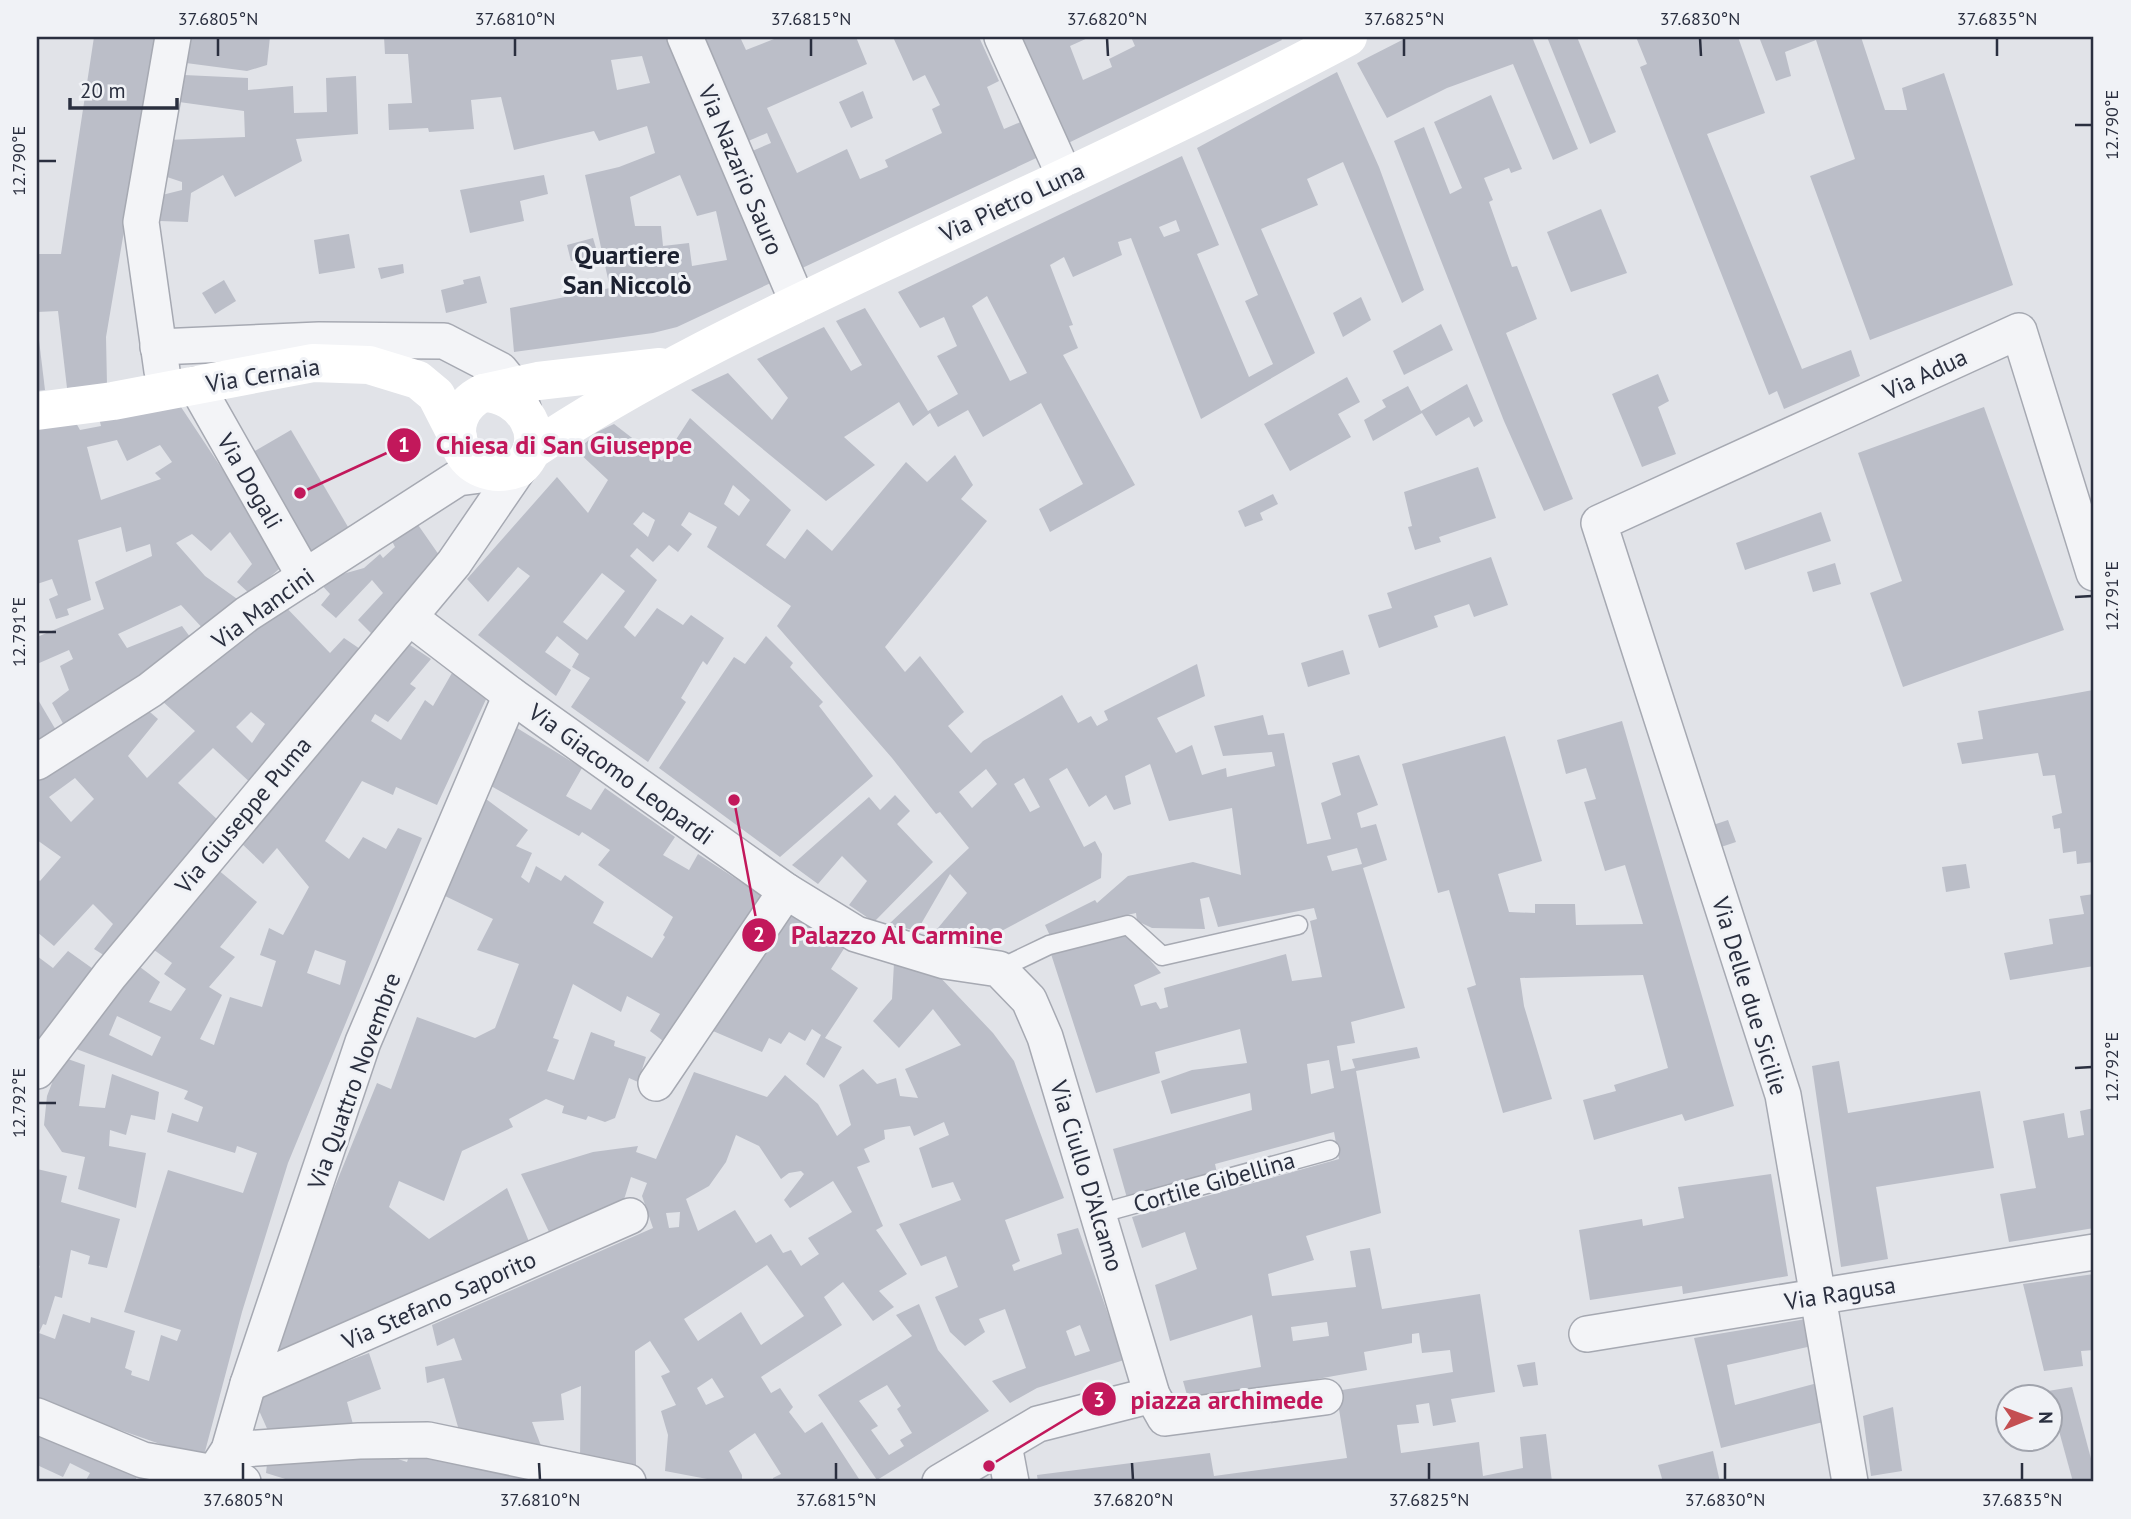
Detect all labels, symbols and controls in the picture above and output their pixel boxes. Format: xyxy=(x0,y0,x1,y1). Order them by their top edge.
text: 37.6805°N xyxy=(178,7,258,30)
text: 37.6810°N xyxy=(475,7,555,30)
text: 37.6815°N xyxy=(771,7,851,30)
text: 37.6820°N xyxy=(1067,7,1147,30)
text: 37.6825°N xyxy=(1364,7,1444,30)
text: 37.6830°N xyxy=(1660,7,1740,30)
text: 37.6835°N xyxy=(1957,7,2037,30)
scale bar xyxy=(70,66,177,110)
text: 20 m xyxy=(80,77,126,104)
street label: Via Nazario Sauro xyxy=(691,79,791,260)
text: 12.790°E xyxy=(2100,90,2123,160)
text: 12.790°E xyxy=(7,126,30,196)
street label: Via Pietro Luna xyxy=(934,155,1089,249)
district label: Quartiere San Niccolò xyxy=(563,238,691,301)
street label: Via Adua xyxy=(1877,341,1972,407)
street label: Via Cernaia xyxy=(203,351,322,399)
callout: Chiesa di San Giuseppe xyxy=(387,421,707,468)
street label: Via Dogali xyxy=(210,427,290,534)
text: Chiesa di San Giuseppe xyxy=(436,428,692,461)
text: 1 xyxy=(398,431,410,458)
street label: Via Mancini xyxy=(205,560,320,656)
text: 12.791°E xyxy=(2100,561,2123,631)
text: 12.791°E xyxy=(7,597,30,667)
street label: Via Giacomo Leopardi xyxy=(521,696,720,852)
street label: Via Giuseppe Puma xyxy=(167,730,318,901)
street label: Via Delle due Sicilie xyxy=(1705,892,1795,1099)
callout: Palazzo Al Carmine xyxy=(741,911,1017,958)
text: Palazzo Al Carmine xyxy=(791,918,1003,951)
text: 2 xyxy=(753,921,765,948)
street label: Via Quattro Novembre xyxy=(300,968,408,1195)
text: 12.792°E xyxy=(2100,1032,2123,1102)
text: 12.792°E xyxy=(7,1068,30,1138)
street label: Via Ciullo D'Alcamo xyxy=(1043,1076,1131,1275)
street label: Cortile Gibellina xyxy=(1130,1144,1298,1220)
street label: Via Stefano Saporito xyxy=(336,1243,541,1357)
street label: Via Ragusa xyxy=(1781,1269,1898,1317)
callout: piazza archimede xyxy=(1082,1376,1338,1423)
north arrow xyxy=(1994,1382,2064,1452)
text: piazza archimede xyxy=(1130,1383,1324,1416)
text: 3 xyxy=(1093,1386,1105,1413)
text: N xyxy=(2034,1411,2058,1424)
text: 37.6805°N xyxy=(203,1488,283,1511)
text: 37.6810°N xyxy=(500,1488,580,1511)
text: 37.6815°N xyxy=(796,1488,876,1511)
text: 37.6820°N xyxy=(1093,1488,1173,1511)
text: 37.6825°N xyxy=(1389,1488,1469,1511)
text: 37.6830°N xyxy=(1685,1488,1765,1511)
text: 37.6835°N xyxy=(1982,1488,2062,1511)

